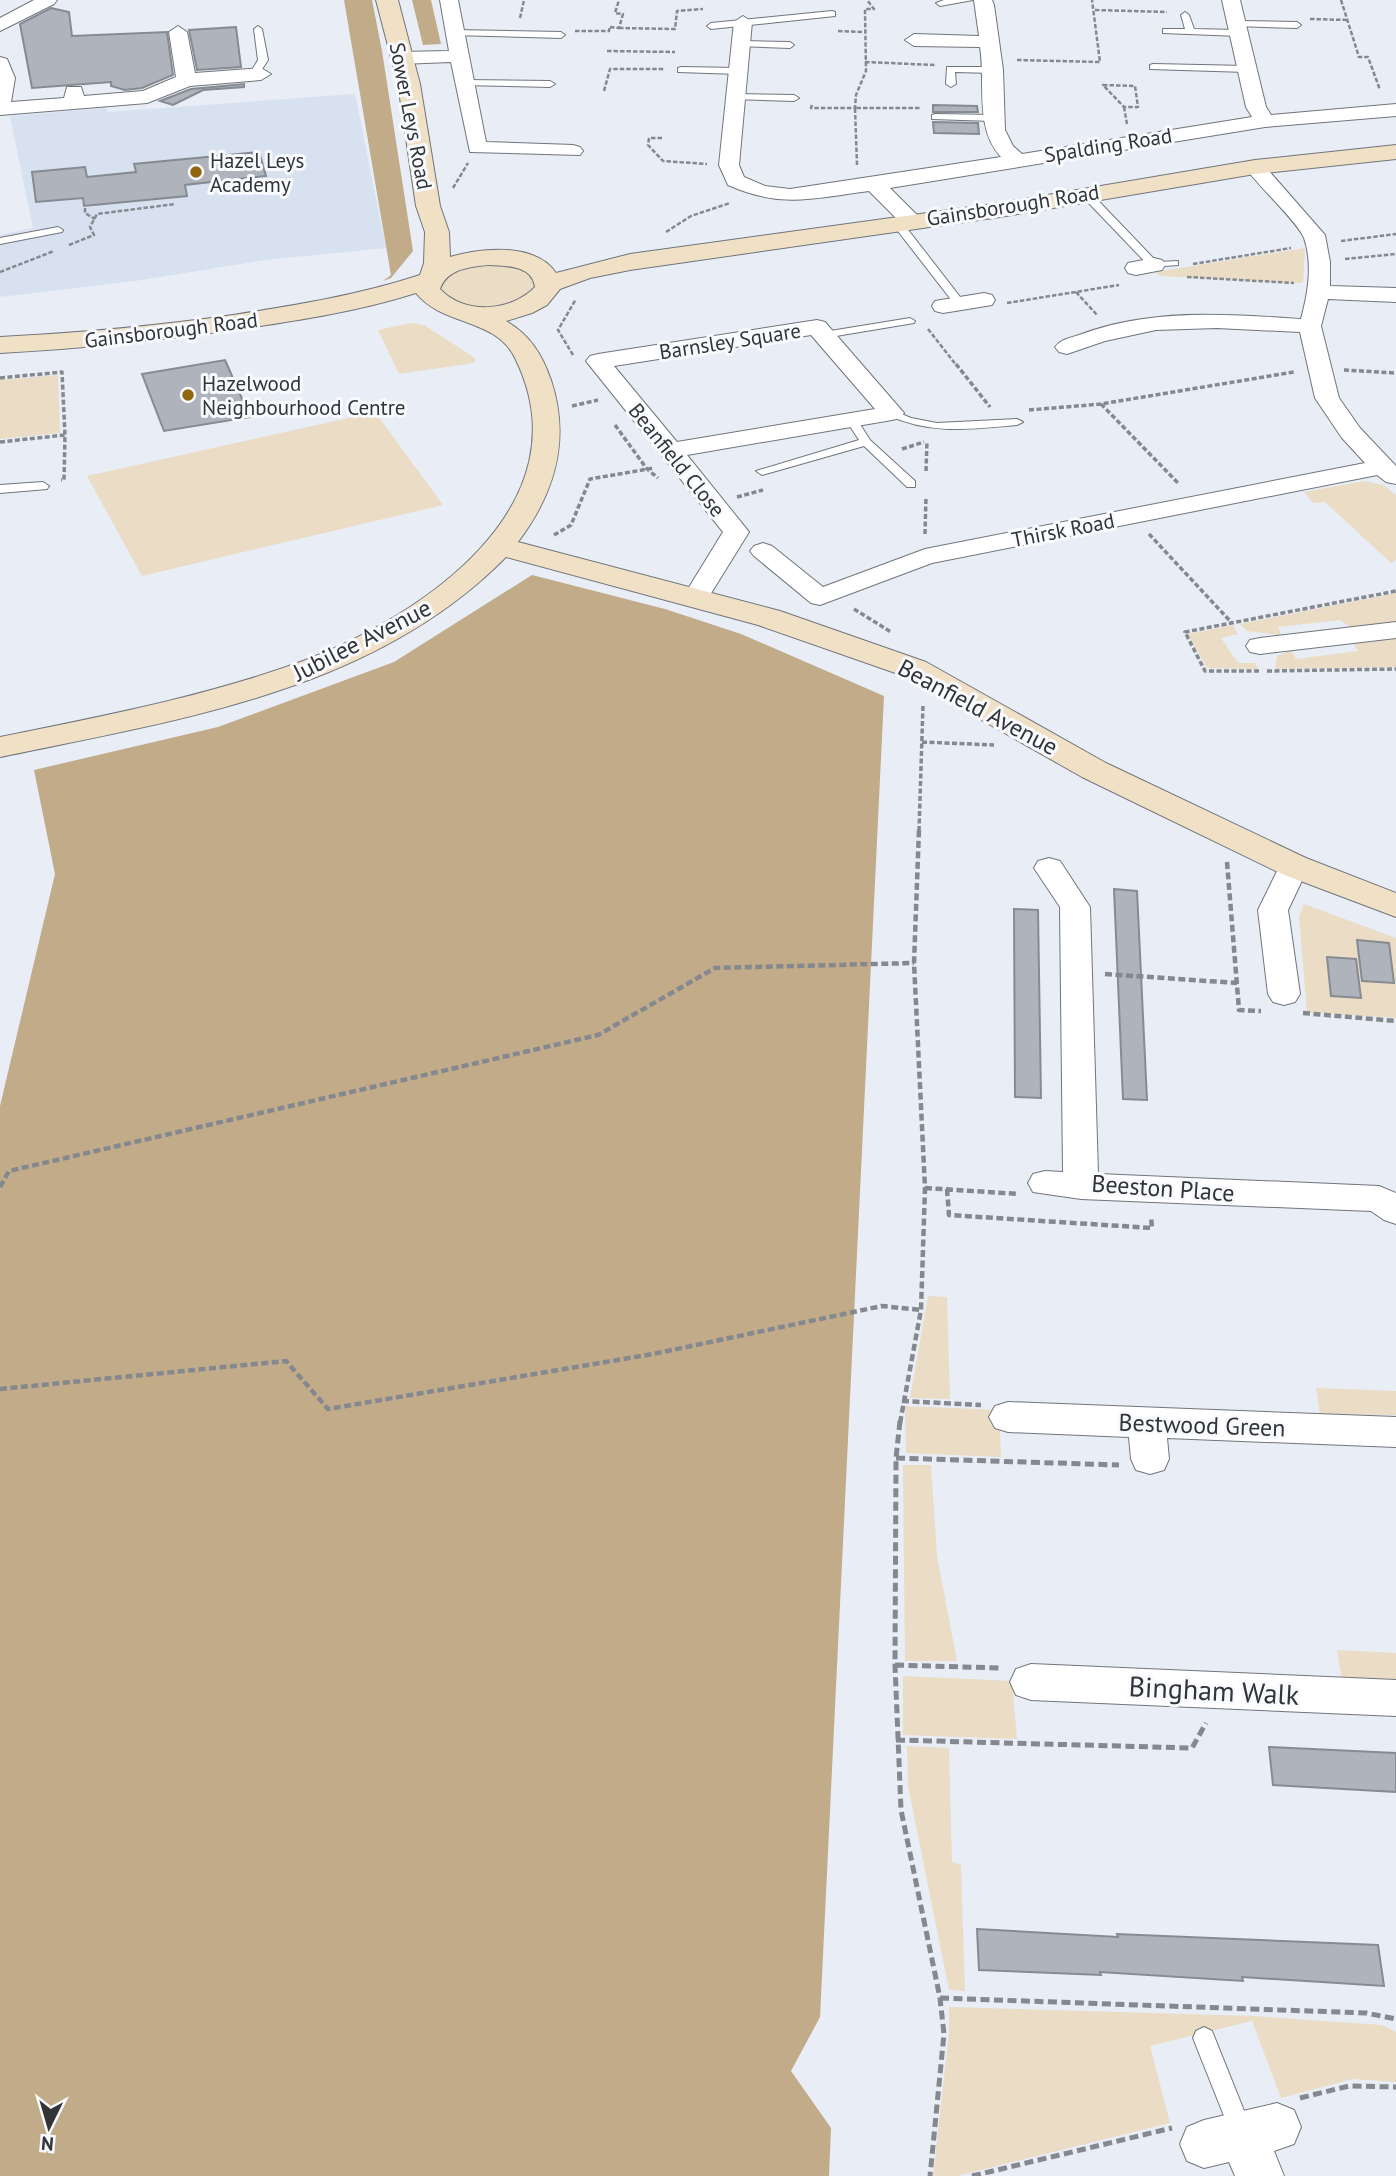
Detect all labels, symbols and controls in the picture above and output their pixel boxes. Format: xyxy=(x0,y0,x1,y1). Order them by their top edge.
street label: Sower Leys Road xyxy=(384,40,438,192)
street label: Spalding Road xyxy=(1042,122,1174,168)
place label: Hazel Leys Academy xyxy=(210,147,304,198)
marker: Hazel Leys Academy xyxy=(188,164,204,180)
street label: Gainsborough Road xyxy=(925,178,1101,232)
street label: Gainsborough Road xyxy=(83,306,259,354)
street label: Barnsley Square xyxy=(657,316,803,366)
place label: Hazelwood Neighbourhood Centre xyxy=(202,370,406,421)
marker: Hazelwood Neighbourhood Centre xyxy=(180,387,196,403)
street label: Beanfield Close xyxy=(623,398,731,522)
street label: Thirsk Road xyxy=(1009,507,1117,553)
street label: Jubilee Avenue xyxy=(287,592,436,689)
street label: Beanfield Avenue xyxy=(893,652,1063,762)
street label: Beeston Place xyxy=(1090,1168,1236,1208)
street label: Bestwood Green xyxy=(1118,1407,1286,1443)
street label: Bingham Walk xyxy=(1128,1667,1301,1713)
north arrow xyxy=(14,2092,84,2162)
text: N xyxy=(40,2131,55,2156)

